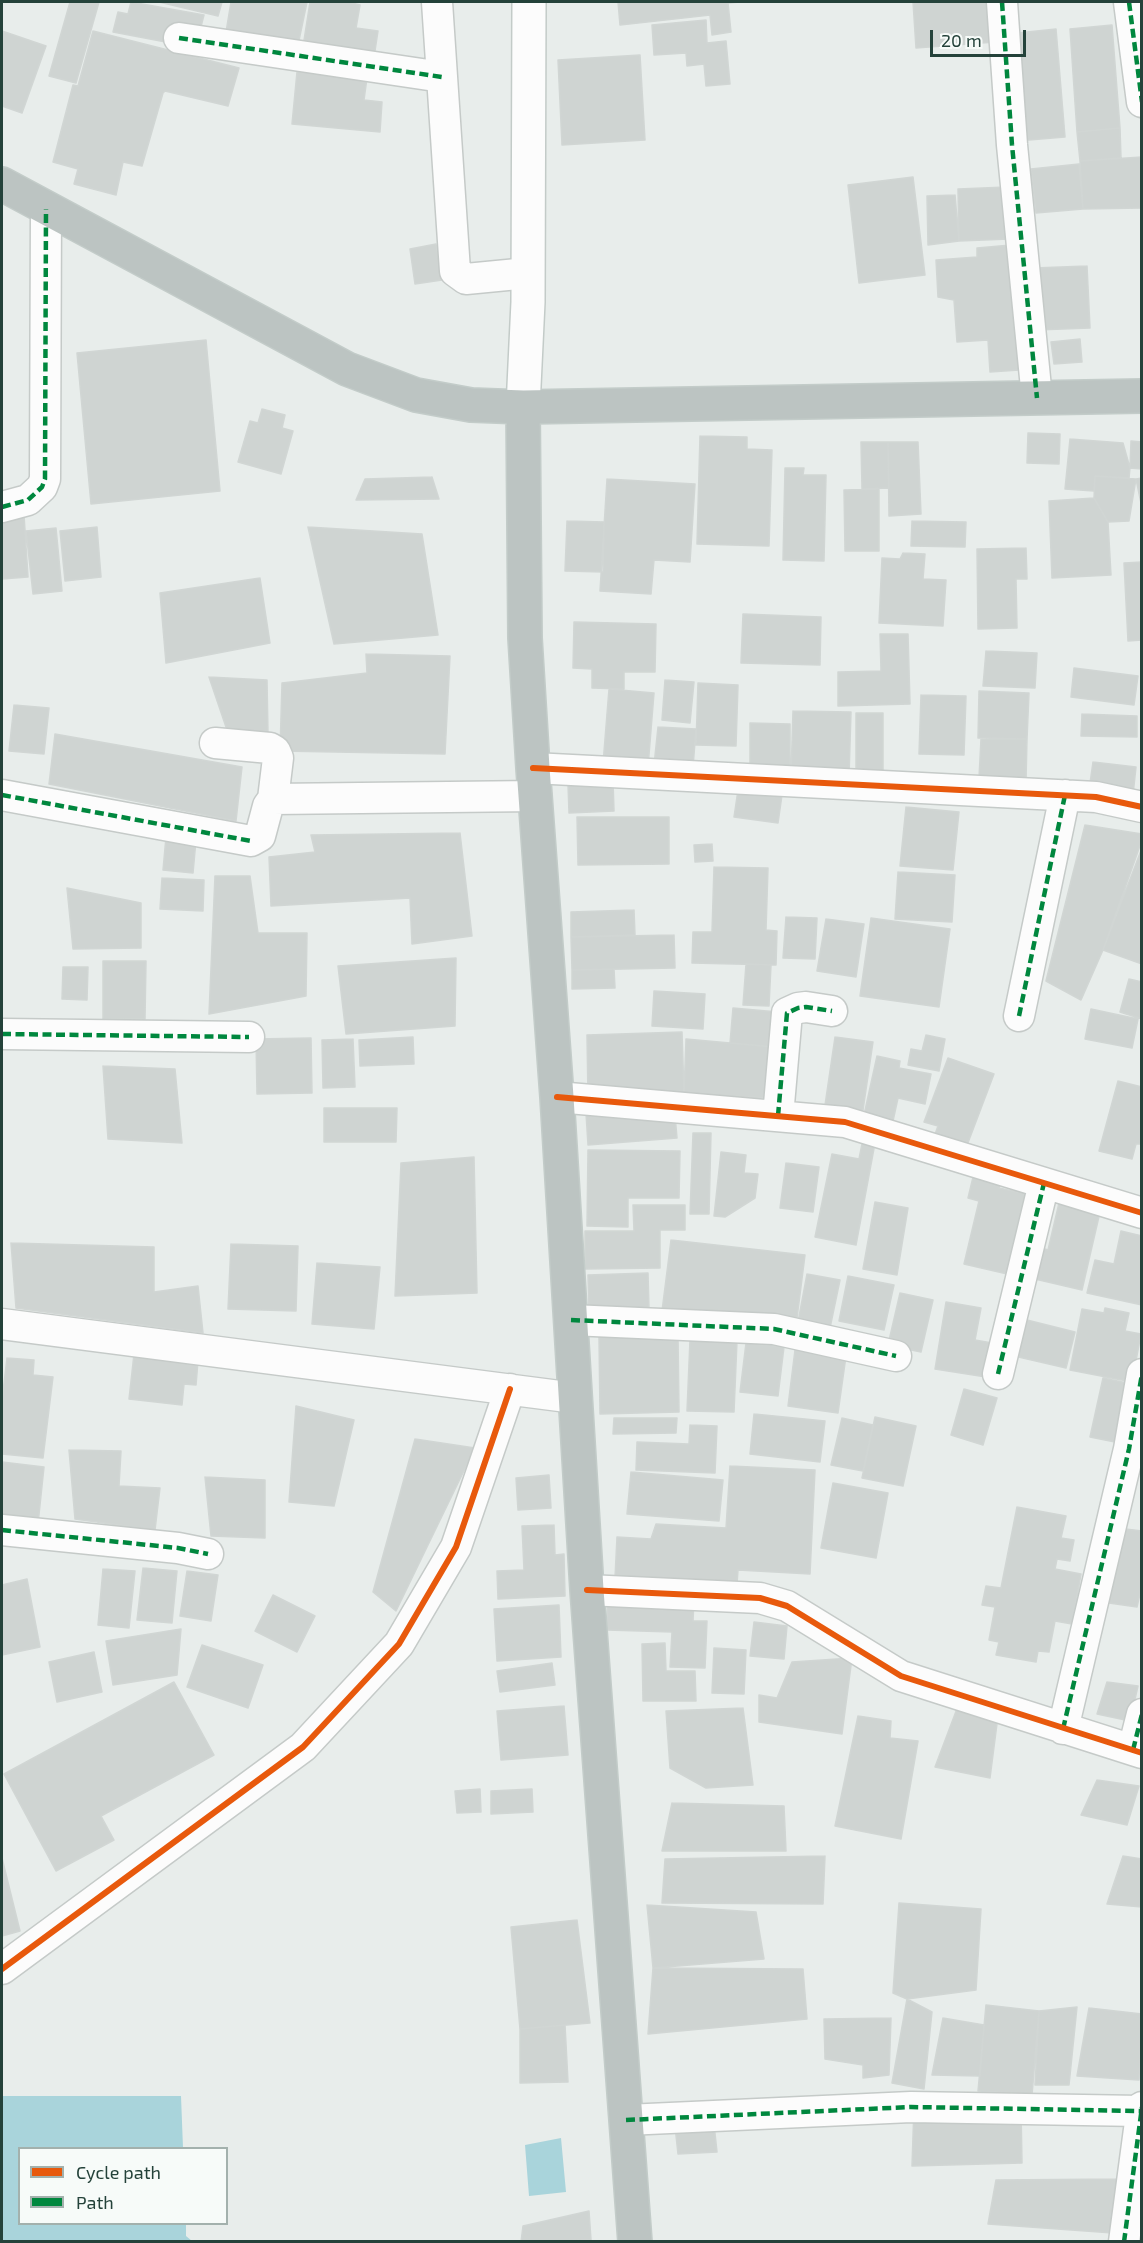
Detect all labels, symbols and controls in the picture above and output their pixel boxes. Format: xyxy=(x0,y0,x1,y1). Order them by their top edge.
scale bar xyxy=(933,18,1029,56)
text: 20 m xyxy=(941,29,982,51)
legend xyxy=(18,2147,228,2225)
text: Cycle path xyxy=(76,2161,161,2183)
text: Path xyxy=(76,2191,114,2213)

